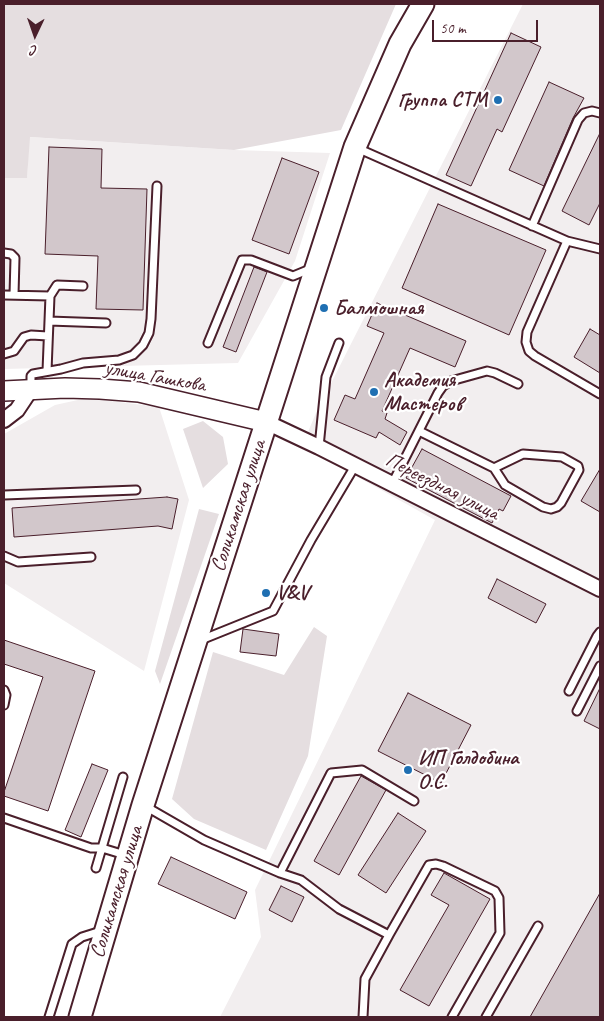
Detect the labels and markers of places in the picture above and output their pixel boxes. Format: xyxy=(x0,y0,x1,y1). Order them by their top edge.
place label: Группа СТМ xyxy=(398,87,488,113)
marker: Группа СТМ xyxy=(492,94,504,106)
place label: Балмошная xyxy=(334,295,423,321)
marker: Балмошная xyxy=(318,302,330,314)
place label: Академия Мастеров xyxy=(384,367,462,417)
marker: Академия Мастеров xyxy=(368,386,380,398)
place label: V&V xyxy=(276,580,308,606)
marker: V&V xyxy=(260,587,272,599)
place label: ИП Голдобина О.С. xyxy=(418,745,518,795)
marker: ИП Голдобина О.С. xyxy=(402,764,414,776)

